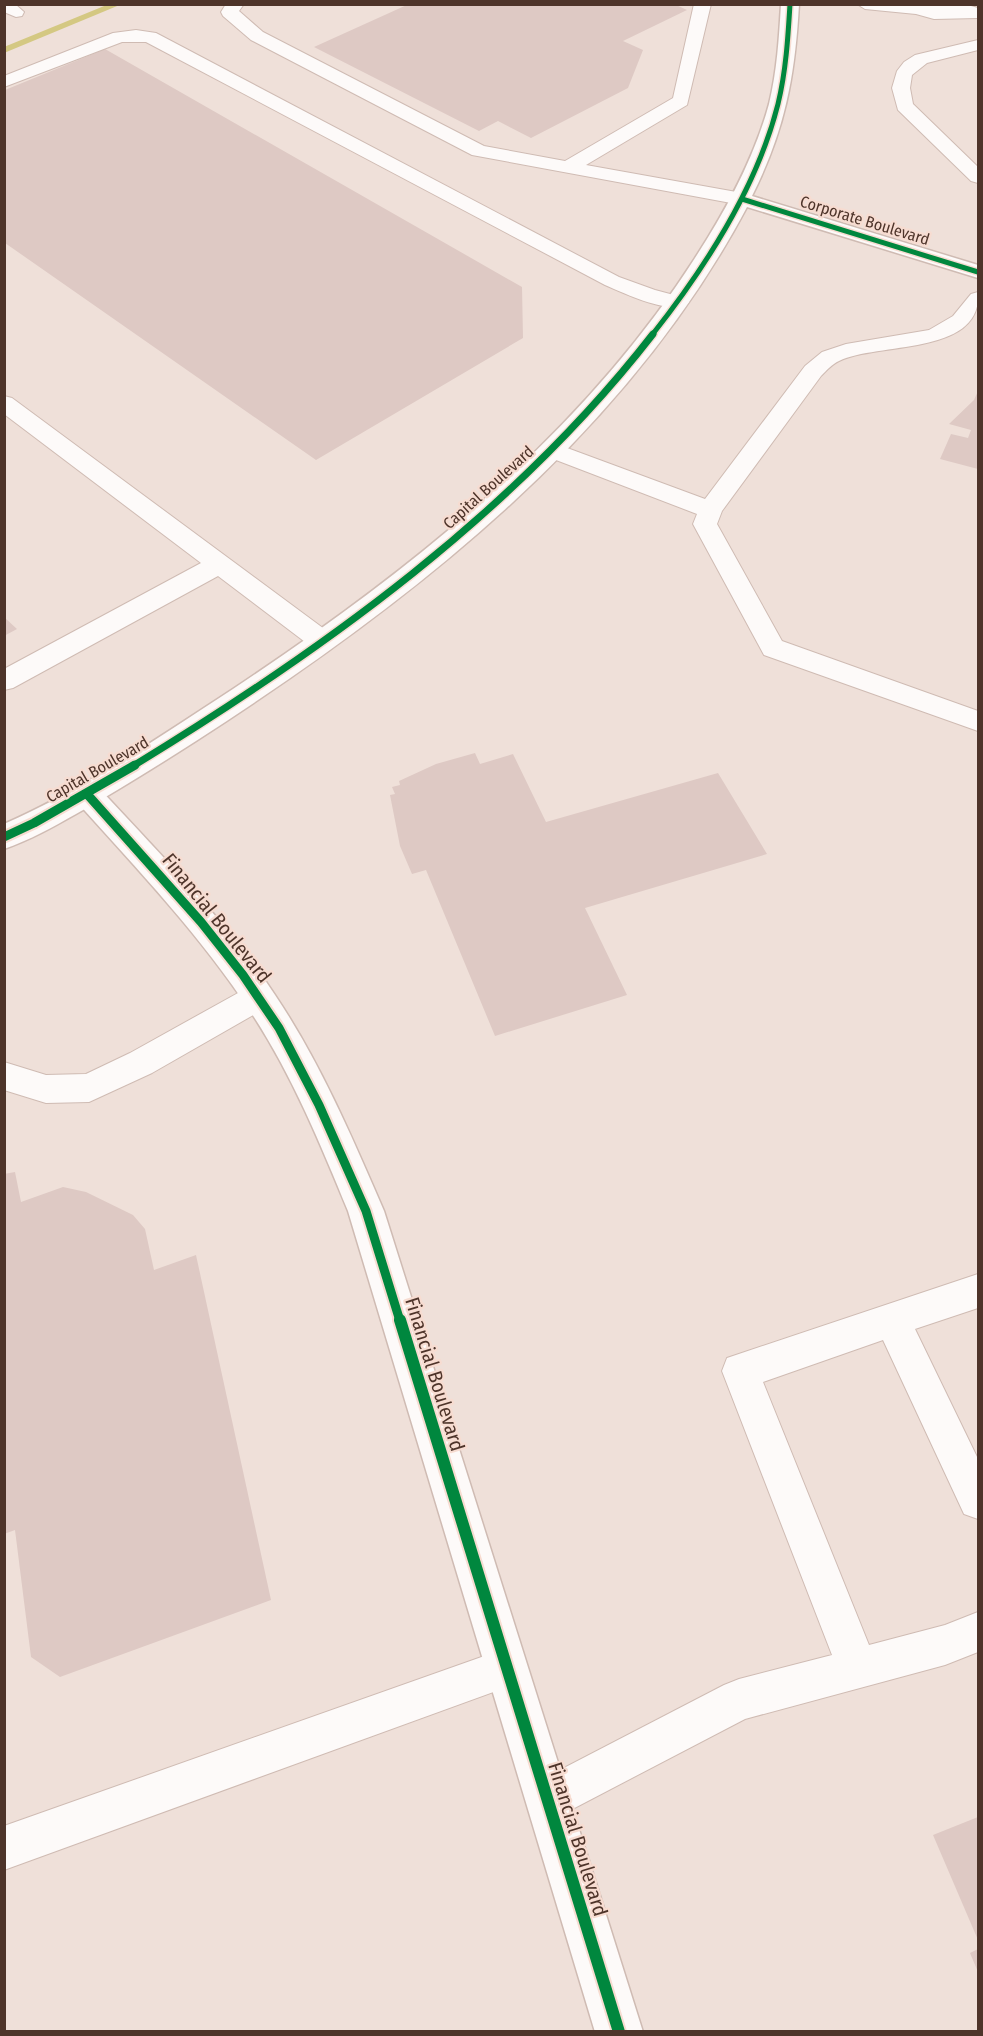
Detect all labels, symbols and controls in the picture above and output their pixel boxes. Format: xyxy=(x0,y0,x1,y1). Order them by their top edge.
street label: Corporate Boulevard xyxy=(798,192,932,249)
street label: Capital Boulevard xyxy=(439,442,537,533)
street label: Capital Boulevard xyxy=(43,732,152,806)
street label: Financial Boulevard xyxy=(157,848,277,988)
street label: Financial Boulevard xyxy=(400,1294,470,1454)
street label: Financial Boulevard xyxy=(543,1759,613,1919)

